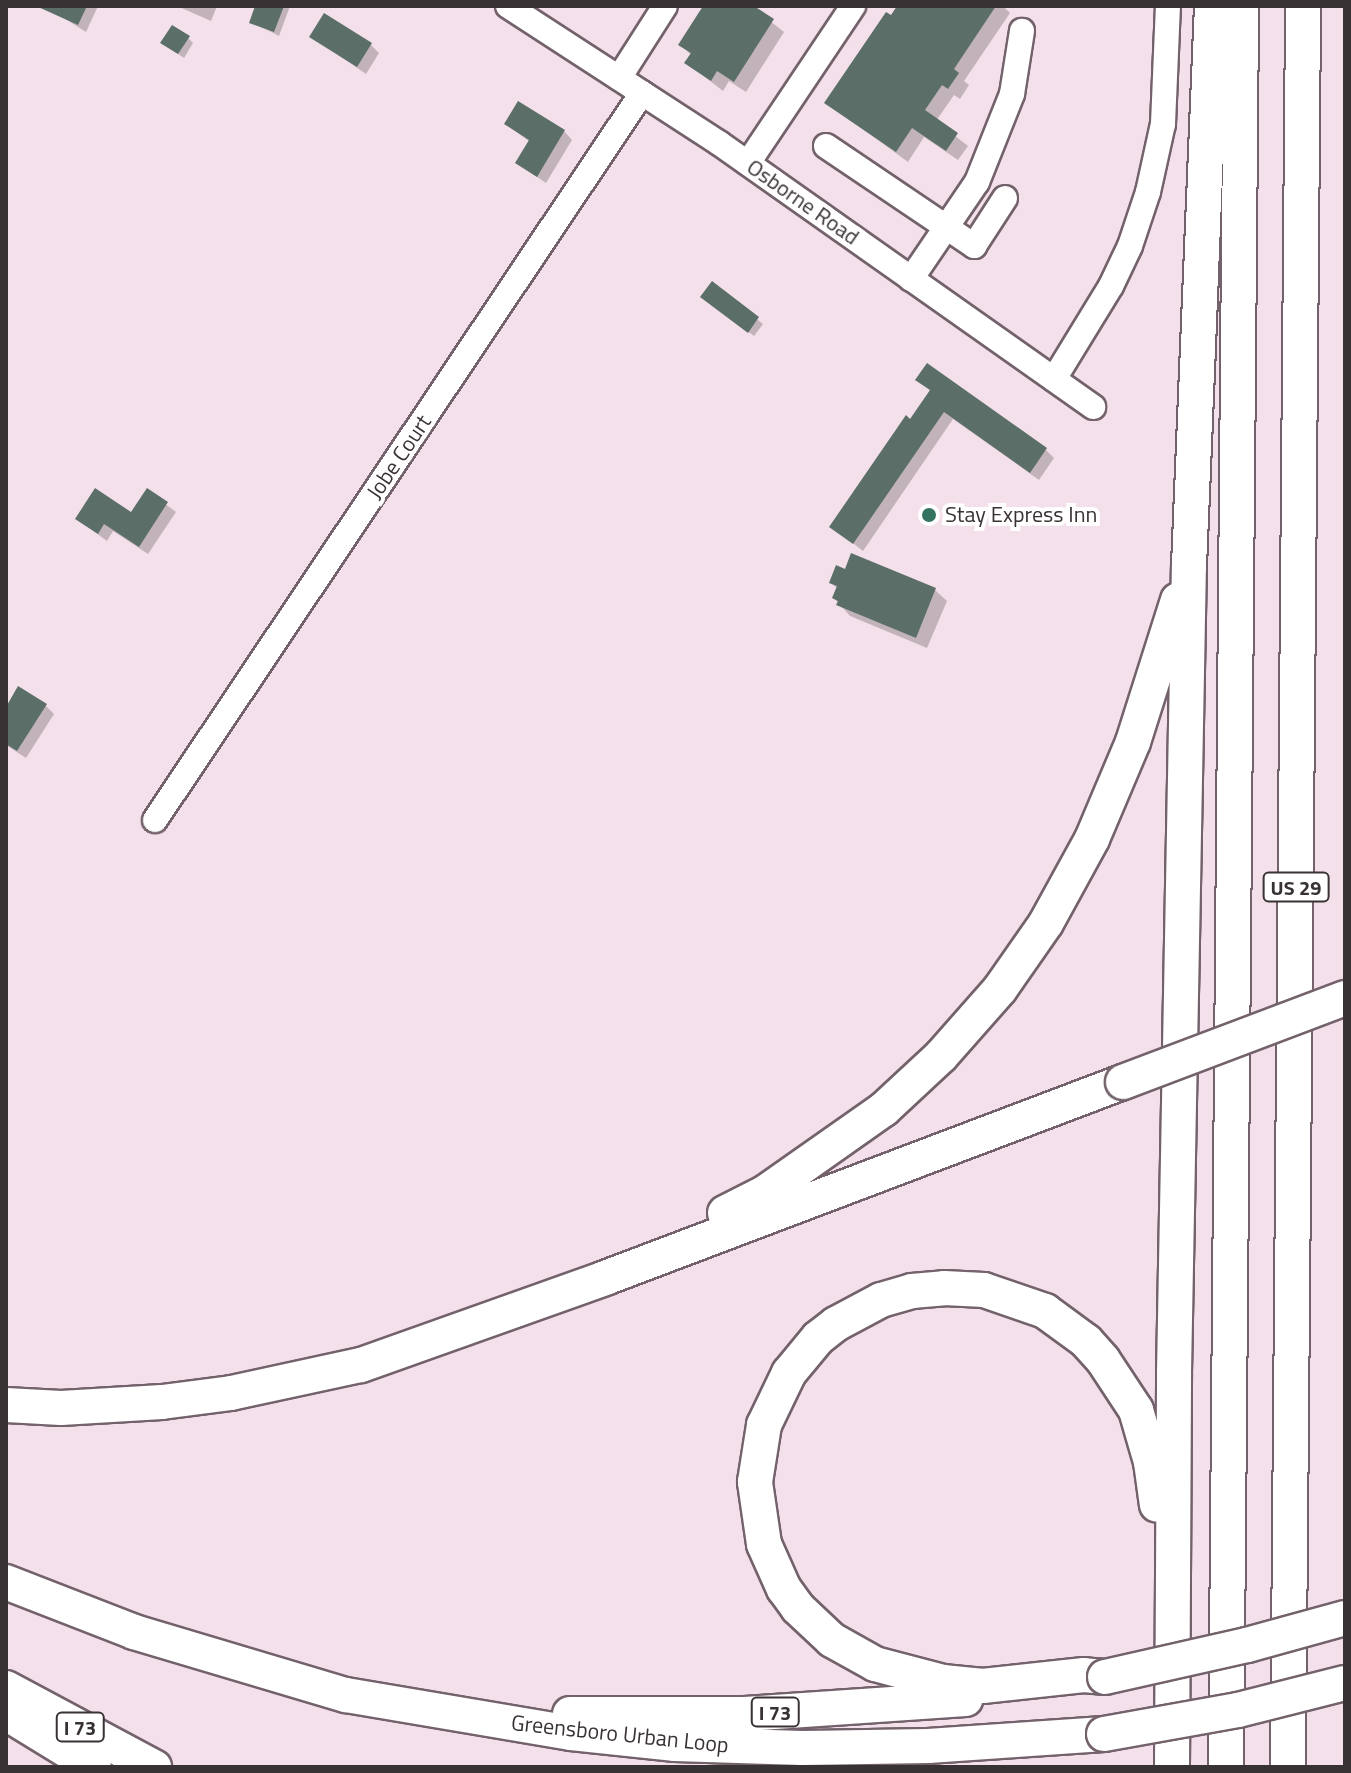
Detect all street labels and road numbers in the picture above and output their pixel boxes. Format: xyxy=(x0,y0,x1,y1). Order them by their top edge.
street label: Osborne Road xyxy=(742,154,864,250)
street label: Jobe Court xyxy=(361,410,437,504)
road number: US 29 xyxy=(1262,871,1330,903)
road number: I 73 xyxy=(749,1696,801,1728)
street label: Greensboro Urban Loop xyxy=(510,1709,730,1759)
road number: I 73 xyxy=(54,1711,106,1743)

